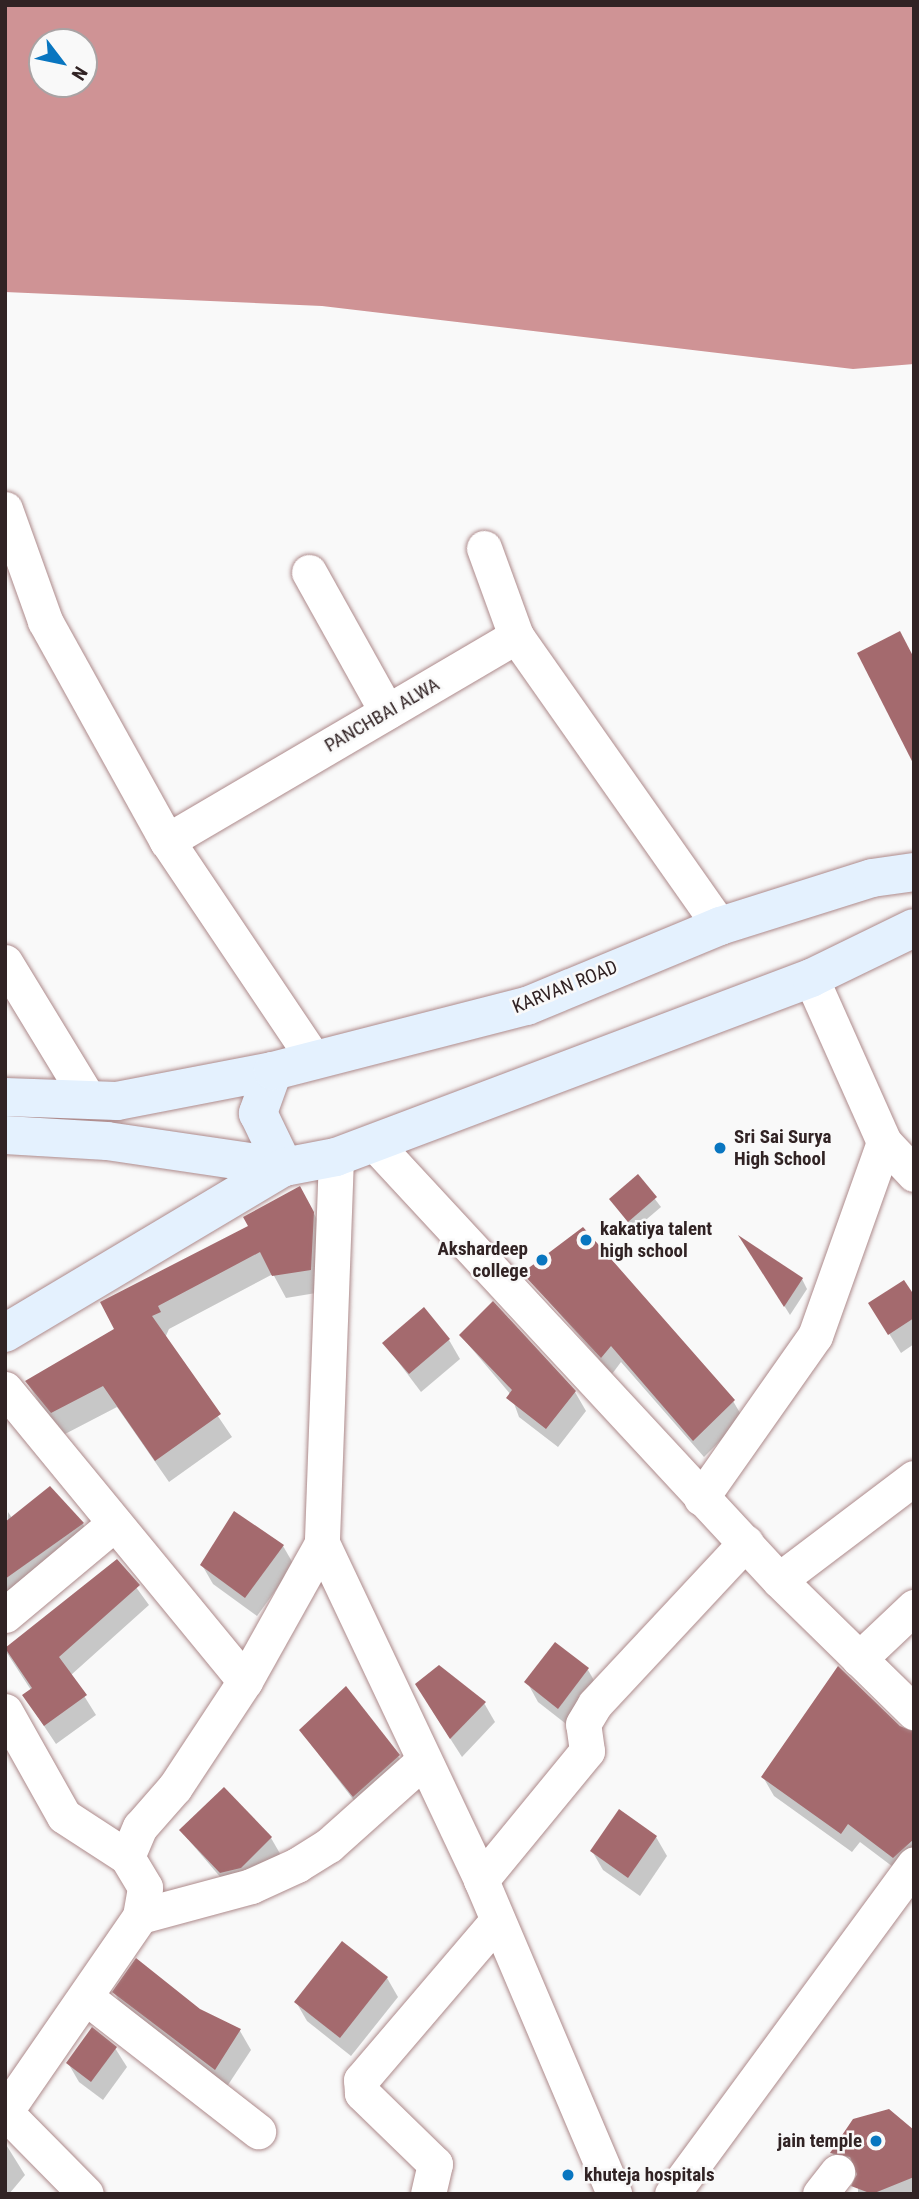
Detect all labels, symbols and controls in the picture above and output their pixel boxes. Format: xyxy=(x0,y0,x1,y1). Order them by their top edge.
north arrow xyxy=(28,28,98,98)
text: N xyxy=(67,62,92,84)
street label: PANCHBAI ALWA xyxy=(321,673,443,757)
street label: KARVAN ROAD xyxy=(509,956,621,1018)
place label: Sri Sai Surya High School xyxy=(734,1126,831,1170)
marker: Sri Sai Surya High School xyxy=(712,1140,728,1156)
place label: kakatiya talent high school xyxy=(600,1218,712,1262)
marker: kakatiya talent high school xyxy=(578,1232,594,1248)
place label: Akshardeep college xyxy=(438,1238,528,1282)
marker: Akshardeep college xyxy=(534,1252,550,1268)
place label: jain temple xyxy=(778,2130,862,2152)
marker: jain temple xyxy=(868,2133,884,2149)
place label: khuteja hospitals xyxy=(584,2164,715,2186)
marker: khuteja hospitals xyxy=(558,2165,578,2185)

